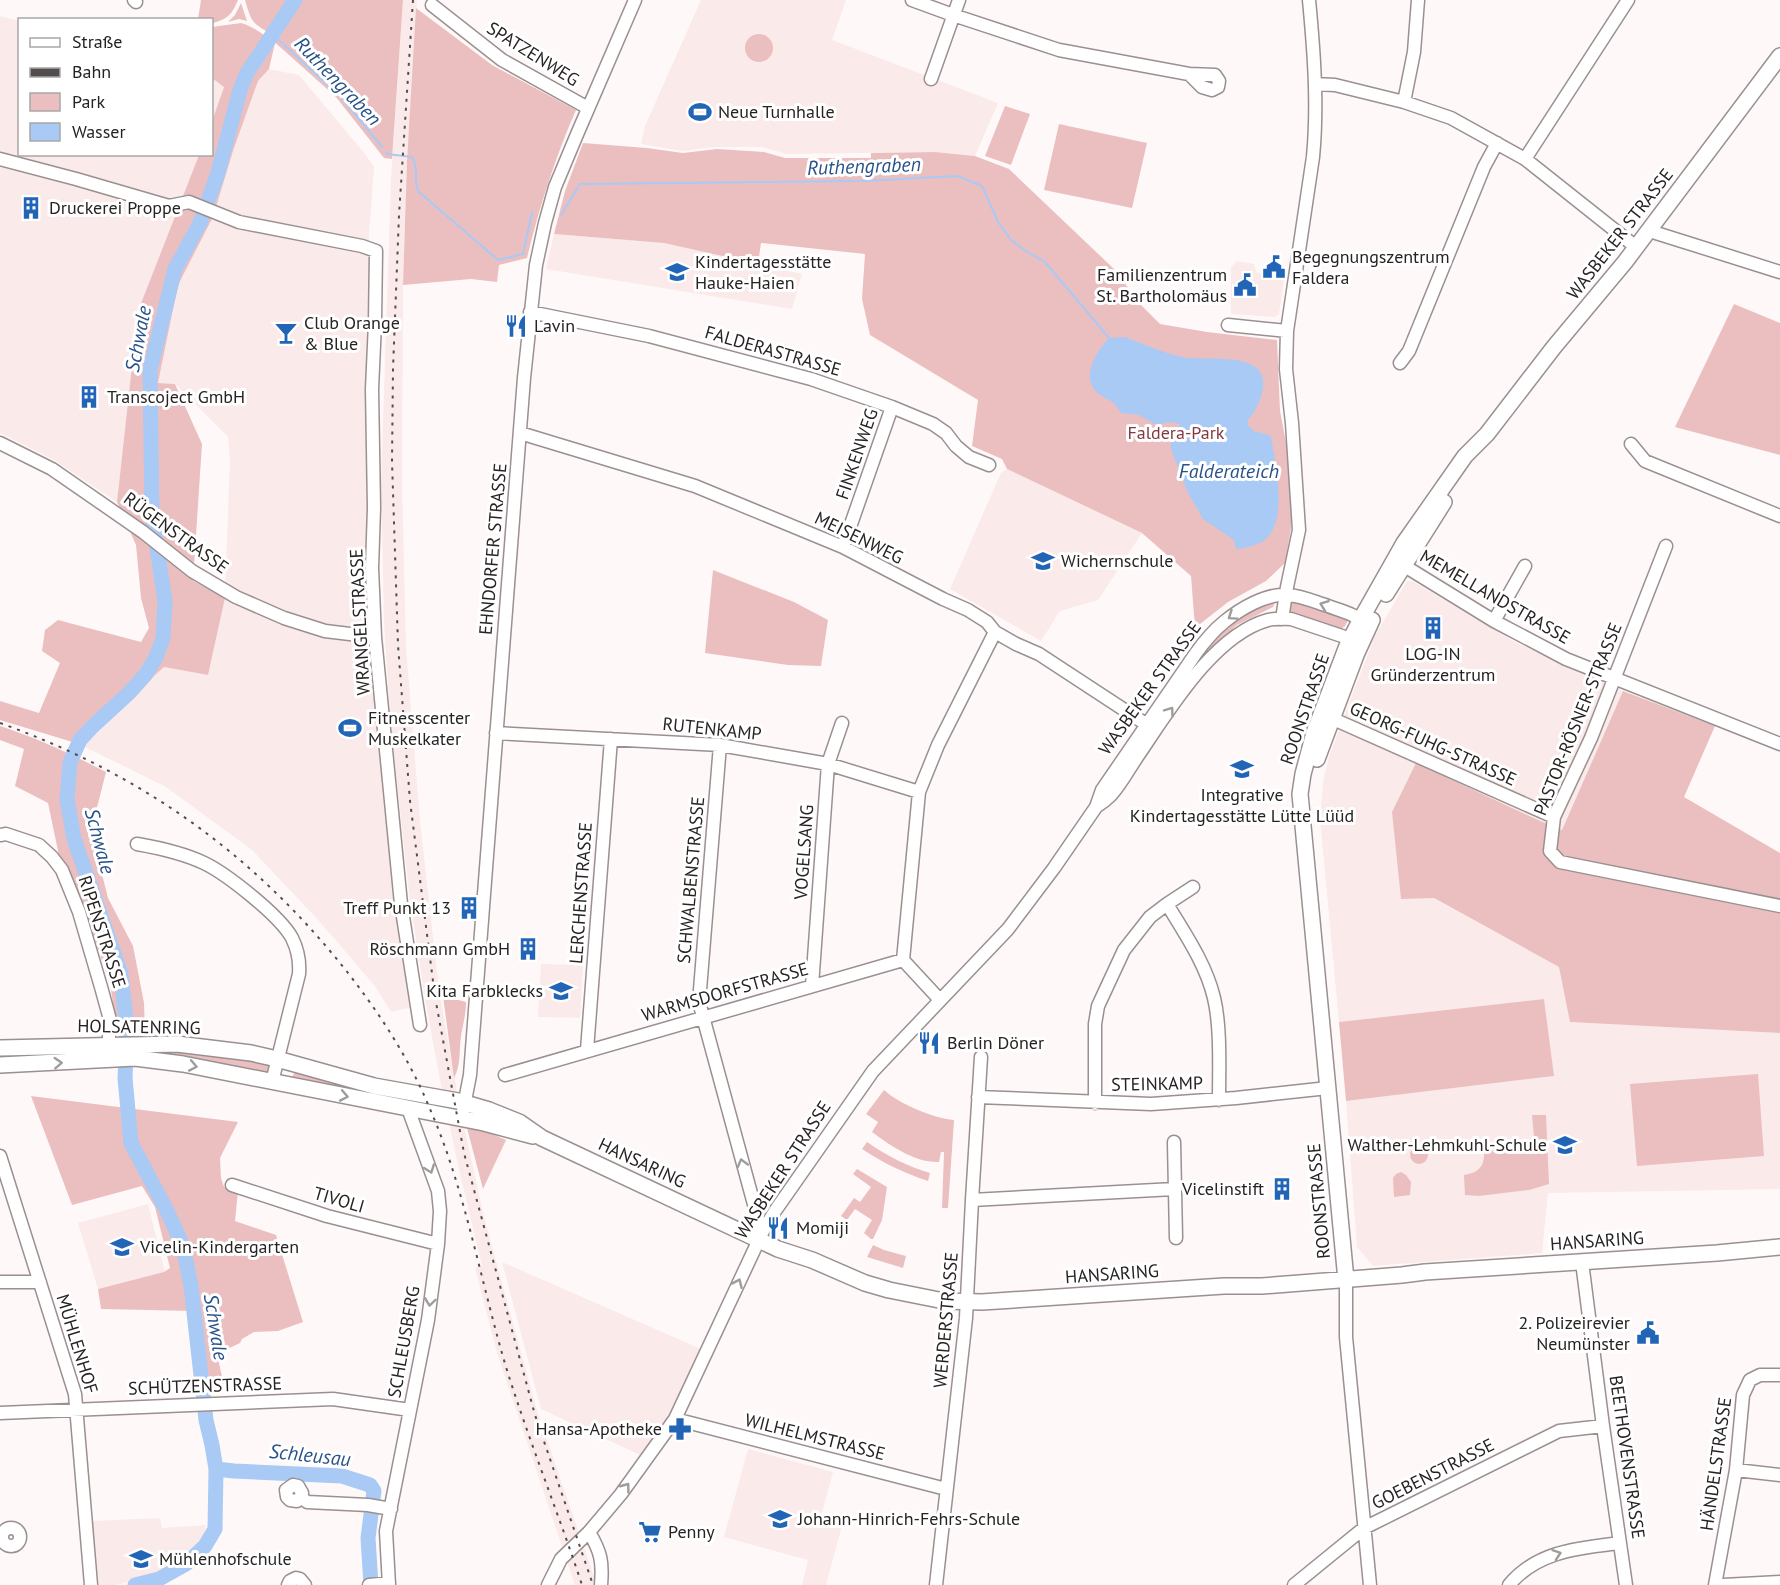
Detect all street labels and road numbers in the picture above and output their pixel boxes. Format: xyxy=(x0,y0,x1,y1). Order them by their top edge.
street label: SPATZENWEG xyxy=(483,16,584,91)
street label: WASBEKER STRASSE xyxy=(1561,164,1678,304)
street label: FALDERASTRASSE xyxy=(702,320,844,381)
street label: FINKENWEG xyxy=(830,405,883,502)
street label: EHNDORFER STRASSE xyxy=(474,462,511,636)
street label: RÜGENSTRASSE xyxy=(119,487,233,578)
street label: MEISENWEG xyxy=(811,506,907,569)
street label: MEMELLANDSTRASSE xyxy=(1416,544,1575,649)
street label: WRANGELSTRASSE xyxy=(344,548,375,696)
street label: WASBEKER STRASSE xyxy=(1093,616,1206,759)
street label: PASTOR-RÖSNER-STRASSE xyxy=(1528,619,1627,819)
street label: ROONSTRASSE xyxy=(1275,650,1334,767)
street label: GEORG-FUHG-STRASSE xyxy=(1346,696,1520,791)
street label: RUTENKAMP xyxy=(661,712,763,745)
street label: SCHWALBENSTRASSE xyxy=(672,796,709,964)
street label: VOGELSANG xyxy=(789,804,818,901)
street label: LERCHENSTRASSE xyxy=(564,821,597,965)
street label: RIPENSTRASSE xyxy=(73,873,131,991)
street label: WARMSDORFSTRASSE xyxy=(639,957,811,1026)
street label: HOLSATENRING xyxy=(77,1014,201,1039)
street label: STEINKAMP xyxy=(1111,1071,1203,1096)
street label: WASBEKER STRASSE xyxy=(729,1096,836,1243)
street label: HANSARING xyxy=(595,1132,690,1193)
street label: ROONSTRASSE xyxy=(1302,1142,1335,1260)
street label: TIVOLI xyxy=(311,1181,367,1218)
street label: HANSARING xyxy=(1549,1226,1645,1255)
street label: WERDERSTRASSE xyxy=(928,1251,963,1389)
street label: HANSARING xyxy=(1064,1259,1160,1288)
street label: SCHLEUSBERG xyxy=(382,1284,425,1400)
street label: MÜHLENHOF xyxy=(51,1291,104,1396)
street label: SCHÜTZENSTRASSE xyxy=(128,1371,282,1400)
street label: BEETHOVENSTRASSE xyxy=(1605,1374,1650,1540)
street label: HÄNDELSTRASSE xyxy=(1695,1396,1736,1532)
street label: WILHELMSTRASSE xyxy=(743,1408,888,1465)
street label: GOEBENSTRASSE xyxy=(1368,1433,1498,1514)

